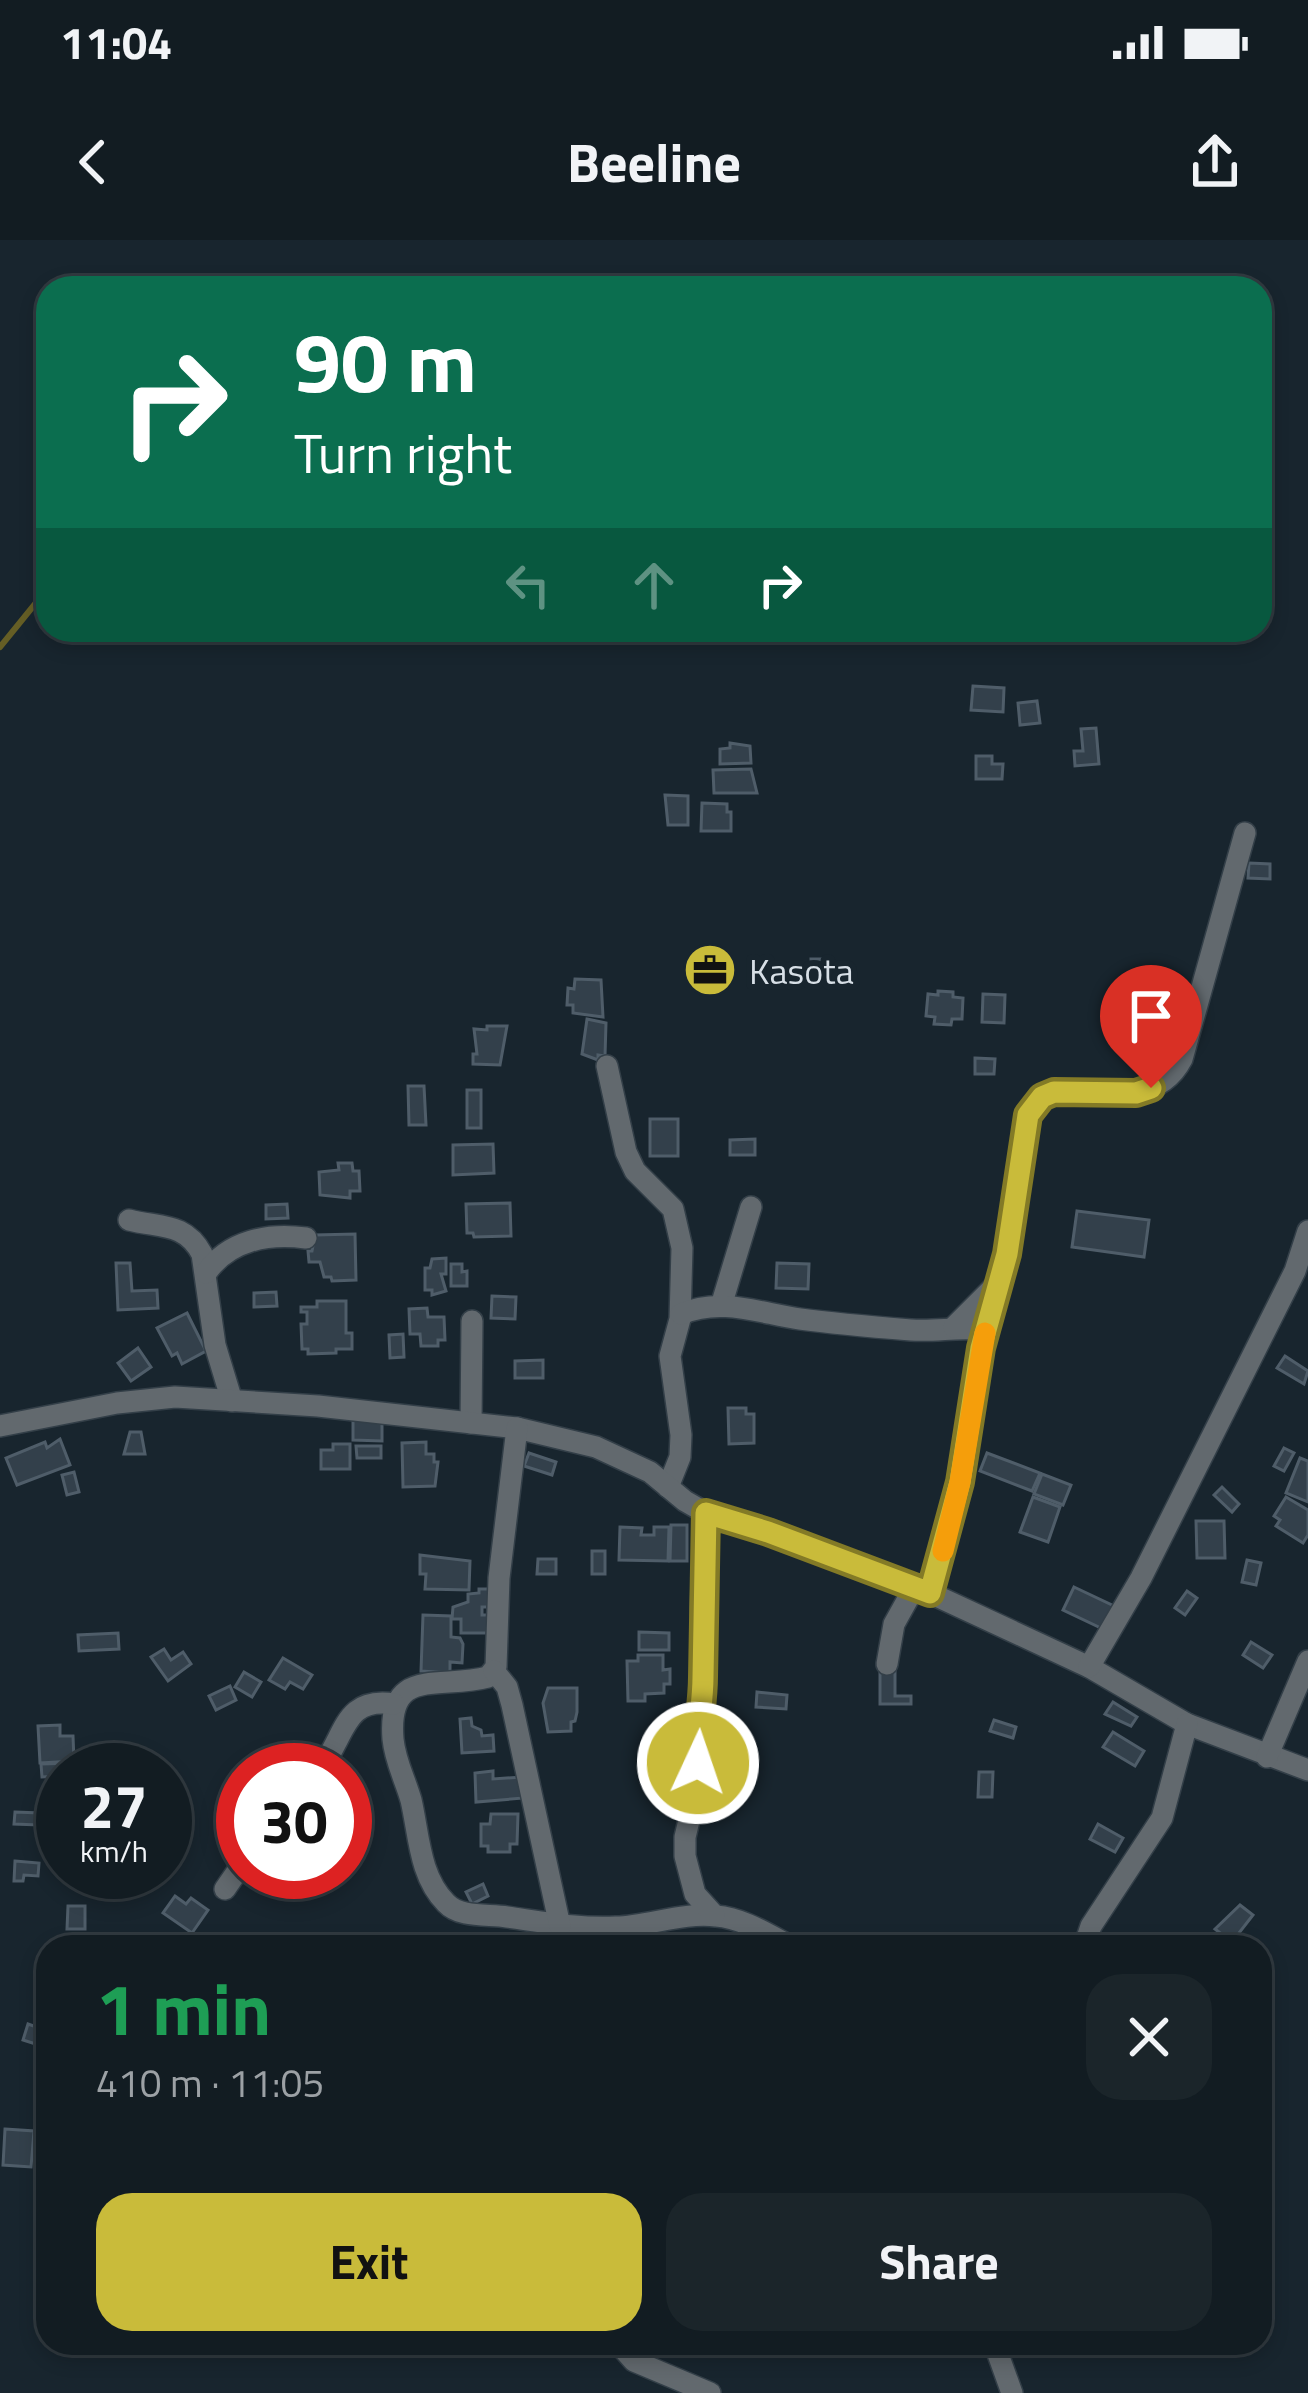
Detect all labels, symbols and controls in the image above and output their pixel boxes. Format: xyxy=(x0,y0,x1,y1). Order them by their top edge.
text: 11:04 xyxy=(60,8,172,76)
text: Beeline xyxy=(567,121,741,203)
icon: back xyxy=(60,129,126,195)
icon: share xyxy=(1182,129,1248,195)
text: 90 m xyxy=(294,297,477,425)
icon: right xyxy=(96,324,252,480)
text: Turn right xyxy=(294,412,512,494)
icon: left xyxy=(495,552,561,618)
icon: ahead xyxy=(621,552,687,618)
icon: right xyxy=(747,552,813,618)
office icon: Kasota xyxy=(682,942,738,998)
place label: Kasota xyxy=(749,943,854,998)
pin xyxy=(1100,965,1202,1088)
icon: arrive xyxy=(1118,983,1184,1049)
position arrow xyxy=(635,1700,761,1826)
speed limit sign: 30 xyxy=(216,1743,372,1899)
text: 27 xyxy=(80,1760,148,1851)
text: km/h xyxy=(80,1828,148,1874)
text: 1 min xyxy=(96,1953,271,2063)
button: close xyxy=(1086,1974,1212,2100)
text: 410 m · 11:05 xyxy=(96,2053,324,2112)
button: Exit xyxy=(96,2193,642,2331)
button: Share xyxy=(666,2193,1212,2331)

